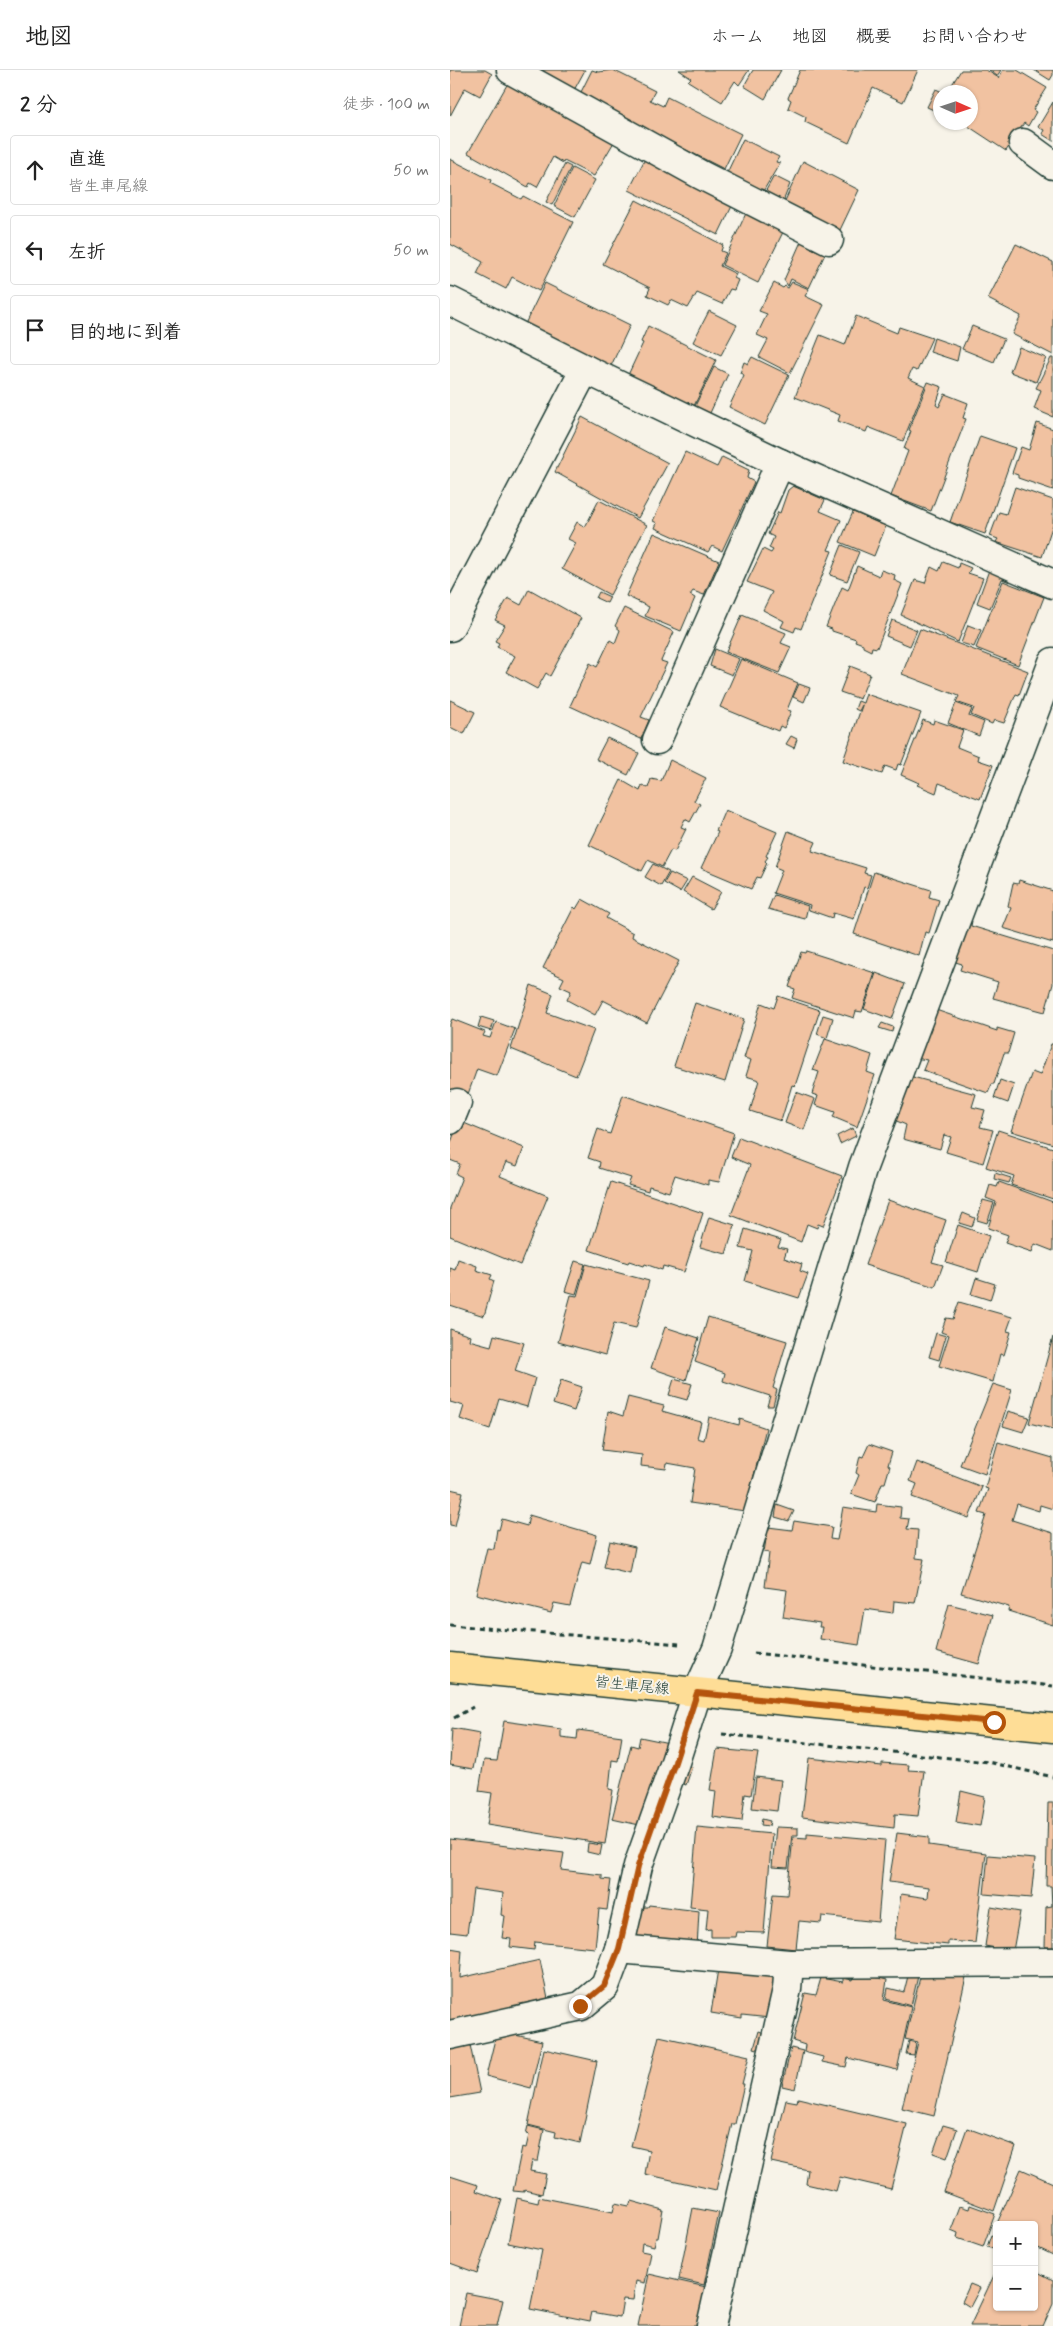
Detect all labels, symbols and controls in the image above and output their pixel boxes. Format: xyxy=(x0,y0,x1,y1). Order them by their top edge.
text: 地図 xyxy=(25,22,73,53)
text: ホーム xyxy=(711,25,764,49)
text: 地図 xyxy=(792,25,828,49)
text: 概要 xyxy=(856,25,892,49)
text: お問い合わせ xyxy=(920,25,1028,49)
north arrow xyxy=(933,85,978,130)
text: 2 分 xyxy=(20,91,57,119)
text: 徒歩 · 100 m xyxy=(343,94,430,115)
text: 直進 xyxy=(68,147,106,172)
icon: ahead xyxy=(21,156,49,184)
text: 50 m xyxy=(393,160,429,181)
text: 皆生車尾線 xyxy=(68,176,148,197)
icon: left xyxy=(21,236,49,264)
text: 左折 xyxy=(68,240,106,265)
text: 50 m xyxy=(393,240,429,261)
icon: arrive xyxy=(21,316,49,344)
text: 目的地に到着 xyxy=(68,320,182,345)
street label: 皆生車尾線 xyxy=(594,1672,670,1700)
route start xyxy=(983,1711,1006,1734)
route end xyxy=(569,1995,592,2018)
map controls xyxy=(993,2221,1038,2311)
button: + xyxy=(993,2221,1038,2266)
button: − xyxy=(993,2266,1038,2311)

